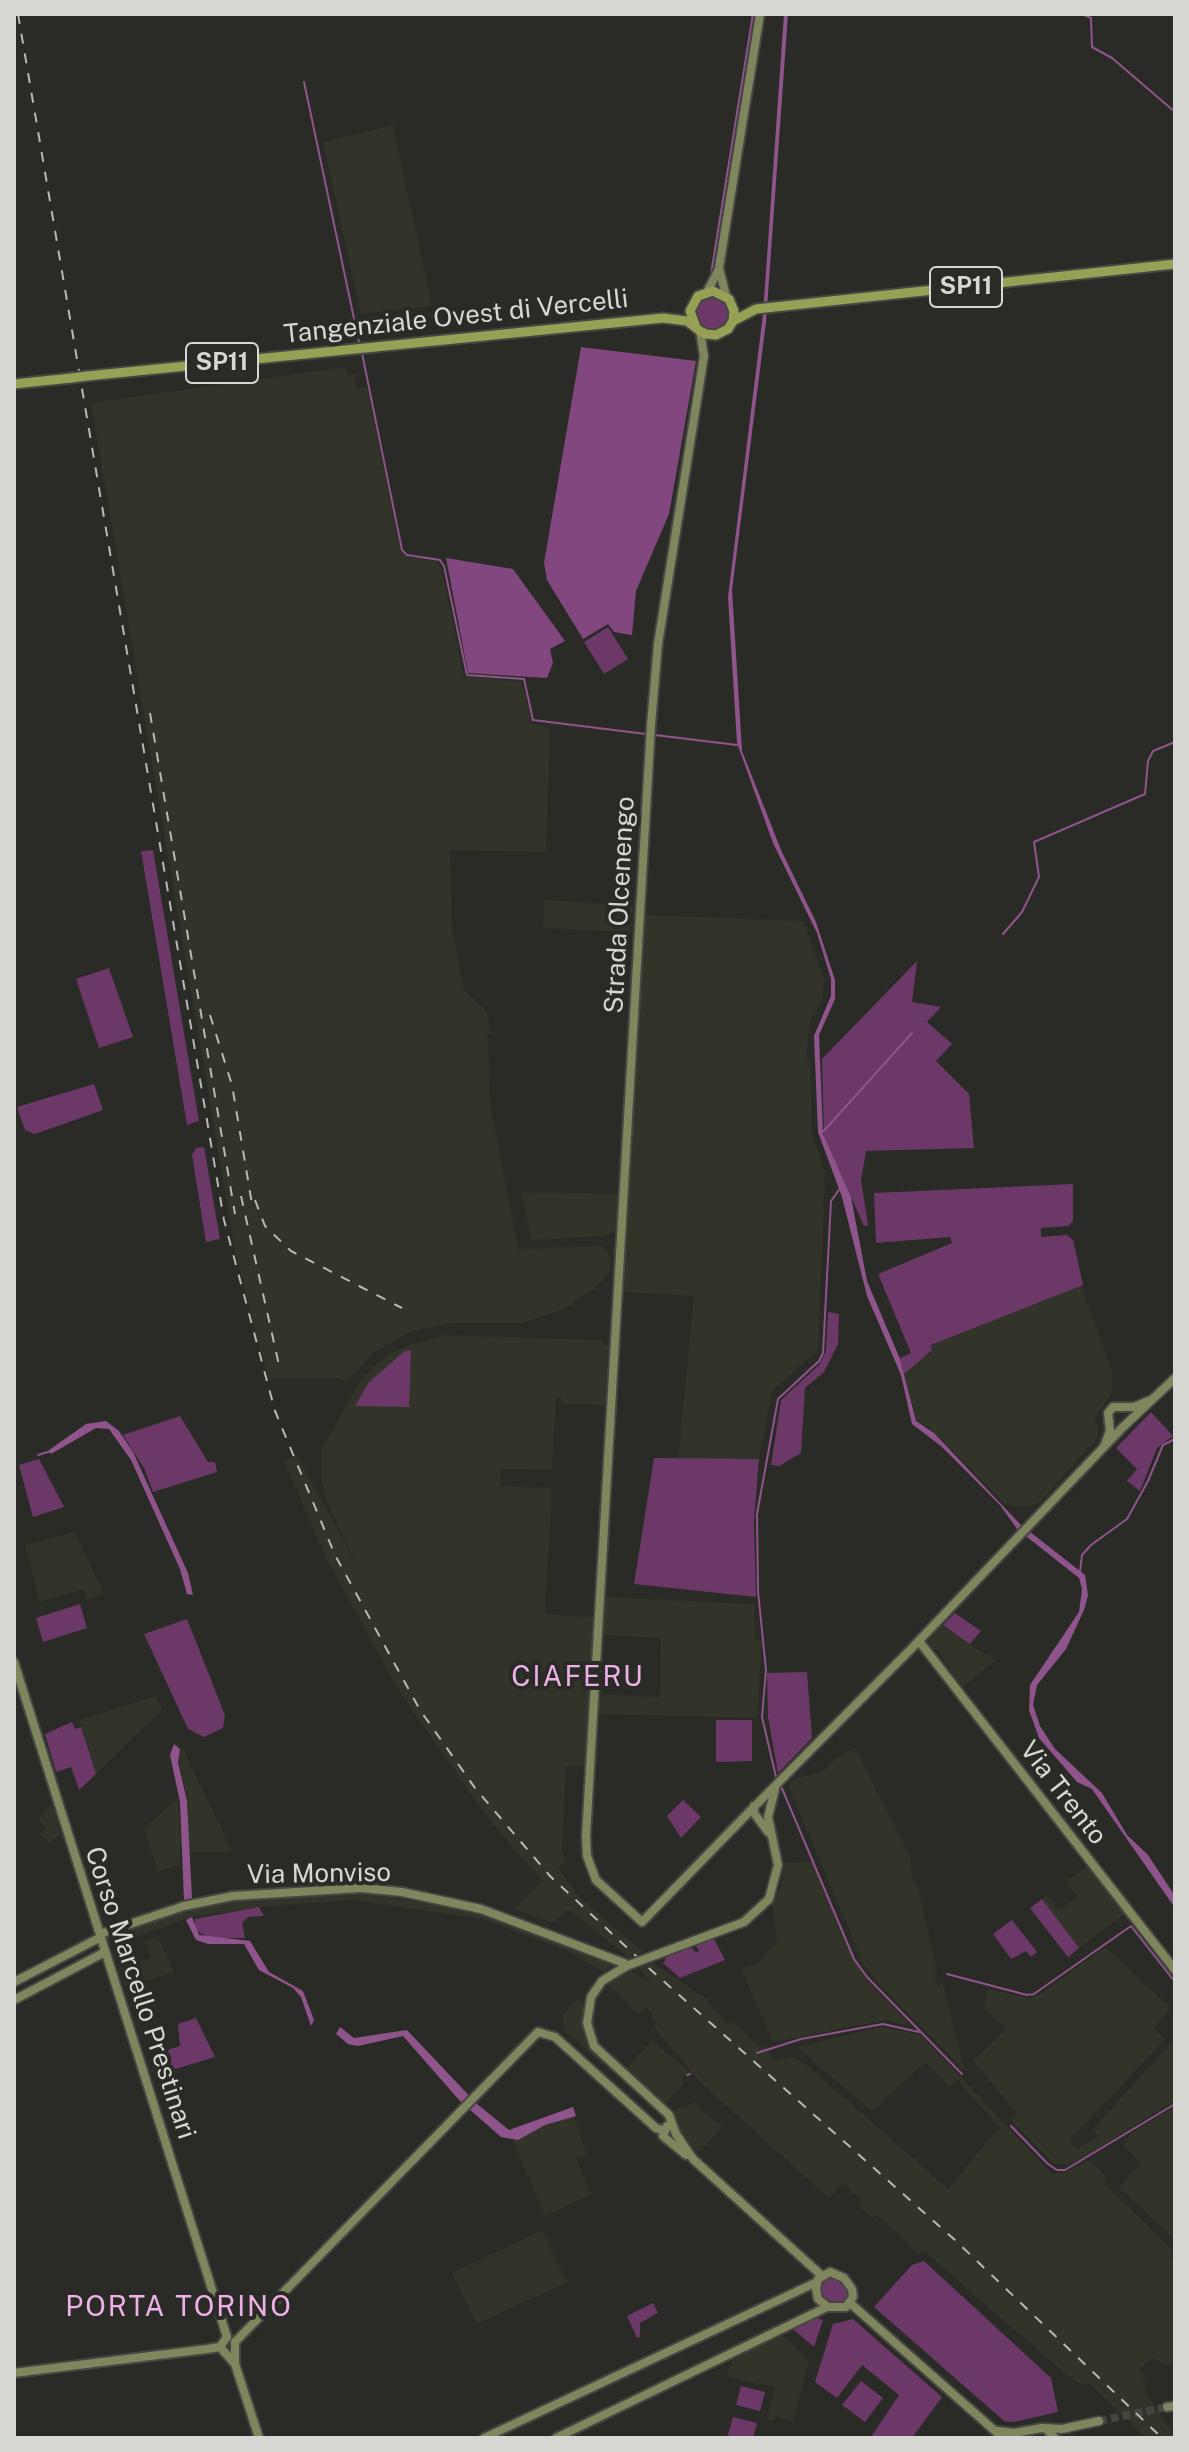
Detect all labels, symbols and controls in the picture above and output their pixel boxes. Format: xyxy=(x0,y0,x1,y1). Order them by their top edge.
road number: SP11 xyxy=(930,267,1002,307)
street label: Tangenziale Ovest di Vercelli xyxy=(282,283,630,351)
road number: SP11 xyxy=(186,343,258,383)
street label: Strada Olcenengo xyxy=(599,796,641,1014)
district label: CIAFERU xyxy=(511,1660,645,1694)
street label: Via Trento xyxy=(1013,1735,1113,1851)
street label: Corso Marcello Prestinari xyxy=(78,1843,202,2143)
street label: Via Monviso xyxy=(247,1857,391,1891)
district label: PORTA TORINO xyxy=(65,2290,293,2324)

